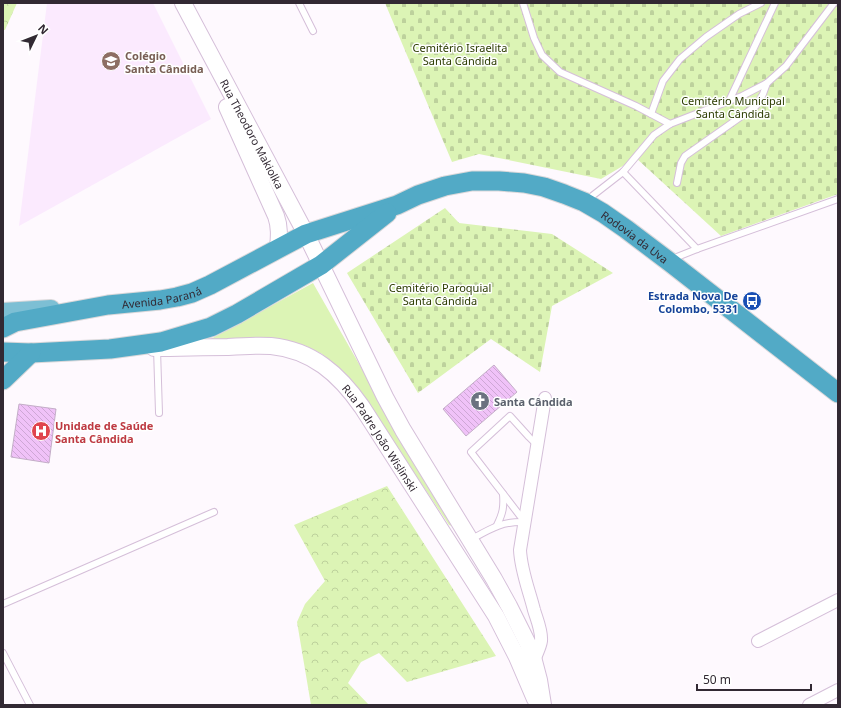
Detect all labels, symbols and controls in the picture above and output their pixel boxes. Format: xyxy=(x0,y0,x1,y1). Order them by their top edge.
north arrow xyxy=(16,16,56,56)
text: N xyxy=(35,20,52,37)
park label: Cemitério Israelita Santa Cândida xyxy=(413,40,507,68)
place label: Colégio Santa Cândida xyxy=(125,48,204,76)
school or university icon: Colégio Santa Cândida xyxy=(100,50,122,72)
street label: Rua Theodoro Makiolka xyxy=(217,76,288,191)
park label: Cemitério Municipal Santa Cândida xyxy=(681,93,785,121)
street label: Rodovia da Uva xyxy=(599,207,672,266)
park label: Cemitério Paroquial Santa Cândida xyxy=(389,280,491,308)
street label: Avenida Paraná xyxy=(121,282,204,311)
place label: Estrada Nova De Colombo, 5331 xyxy=(648,288,738,316)
bus stop icon: Estrada Nova De Colombo, 5331 xyxy=(741,290,763,312)
street label: Rua Padre João Wislinski xyxy=(339,380,421,494)
church icon: Santa Cândida xyxy=(469,390,491,412)
place label: Santa Cândida xyxy=(494,394,573,409)
place label: Unidade de Saúde Santa Cândida xyxy=(55,418,154,446)
hospital icon: Unidade de Saúde Santa Cândida xyxy=(30,420,52,442)
scale bar xyxy=(697,666,811,692)
text: 50 m xyxy=(703,671,731,688)

